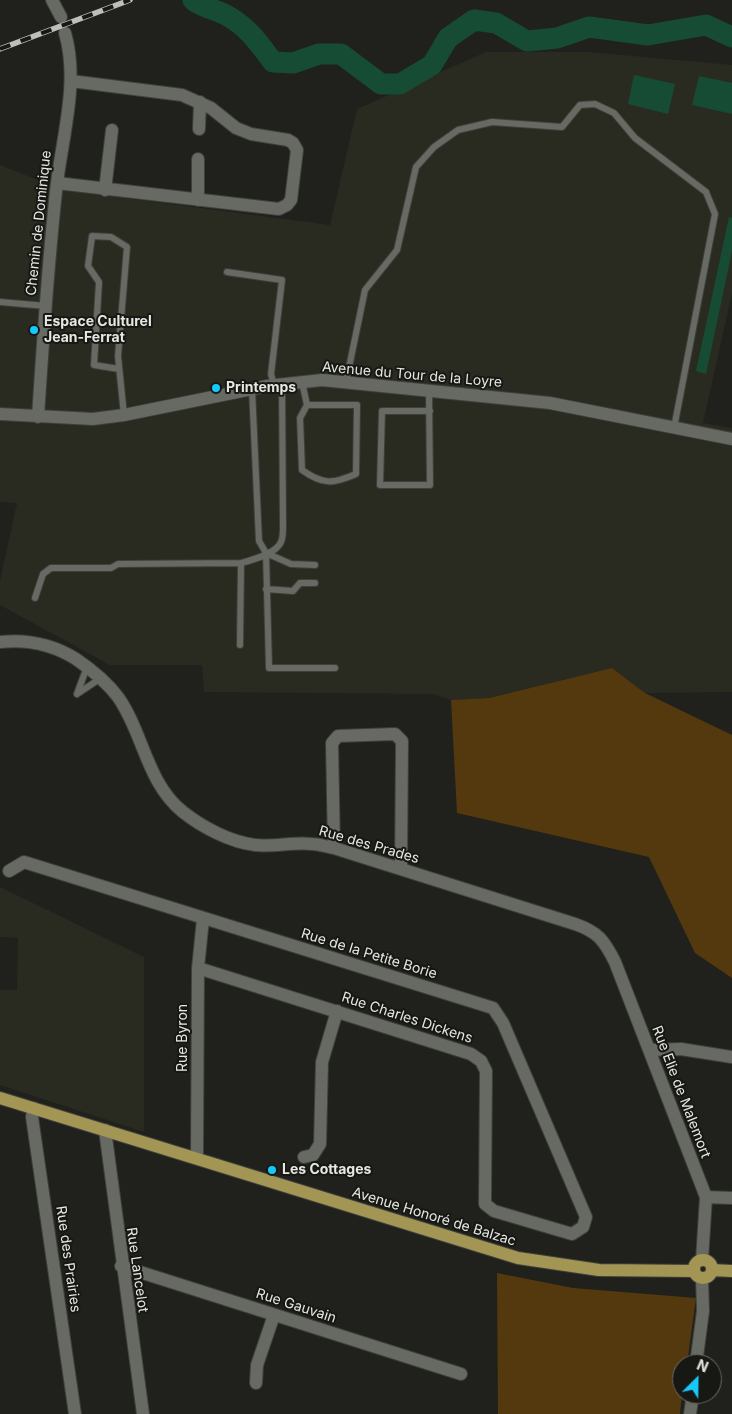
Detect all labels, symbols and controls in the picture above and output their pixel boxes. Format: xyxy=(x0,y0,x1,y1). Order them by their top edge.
street label: Chemin de Dominique xyxy=(23,150,55,296)
place label: Espace Culturel Jean-Ferrat xyxy=(44,314,152,347)
marker: Espace Culturel Jean-Ferrat xyxy=(28,324,40,336)
street label: Avenue du Tour de la Loyre xyxy=(321,359,503,391)
place label: Printemps xyxy=(226,380,296,396)
marker: Printemps xyxy=(210,382,222,394)
street label: Rue des Prades xyxy=(317,823,421,867)
street label: Rue de la Petite Borie xyxy=(299,925,439,983)
street label: Rue Charles Dickens xyxy=(339,989,475,1047)
street label: Rue Byron xyxy=(175,1004,191,1072)
street label: Rue Elie de Malemort xyxy=(648,1024,714,1160)
place label: Les Cottages xyxy=(282,1162,371,1178)
marker: Les Cottages xyxy=(266,1164,278,1176)
street label: Avenue Honoré de Balzac xyxy=(350,1184,518,1250)
street label: Rue des Prairies xyxy=(52,1205,84,1313)
street label: Rue Lancelot xyxy=(123,1226,151,1314)
street label: Rue Gauvain xyxy=(254,1285,338,1327)
north arrow xyxy=(672,1354,722,1404)
text: N xyxy=(694,1356,711,1376)

